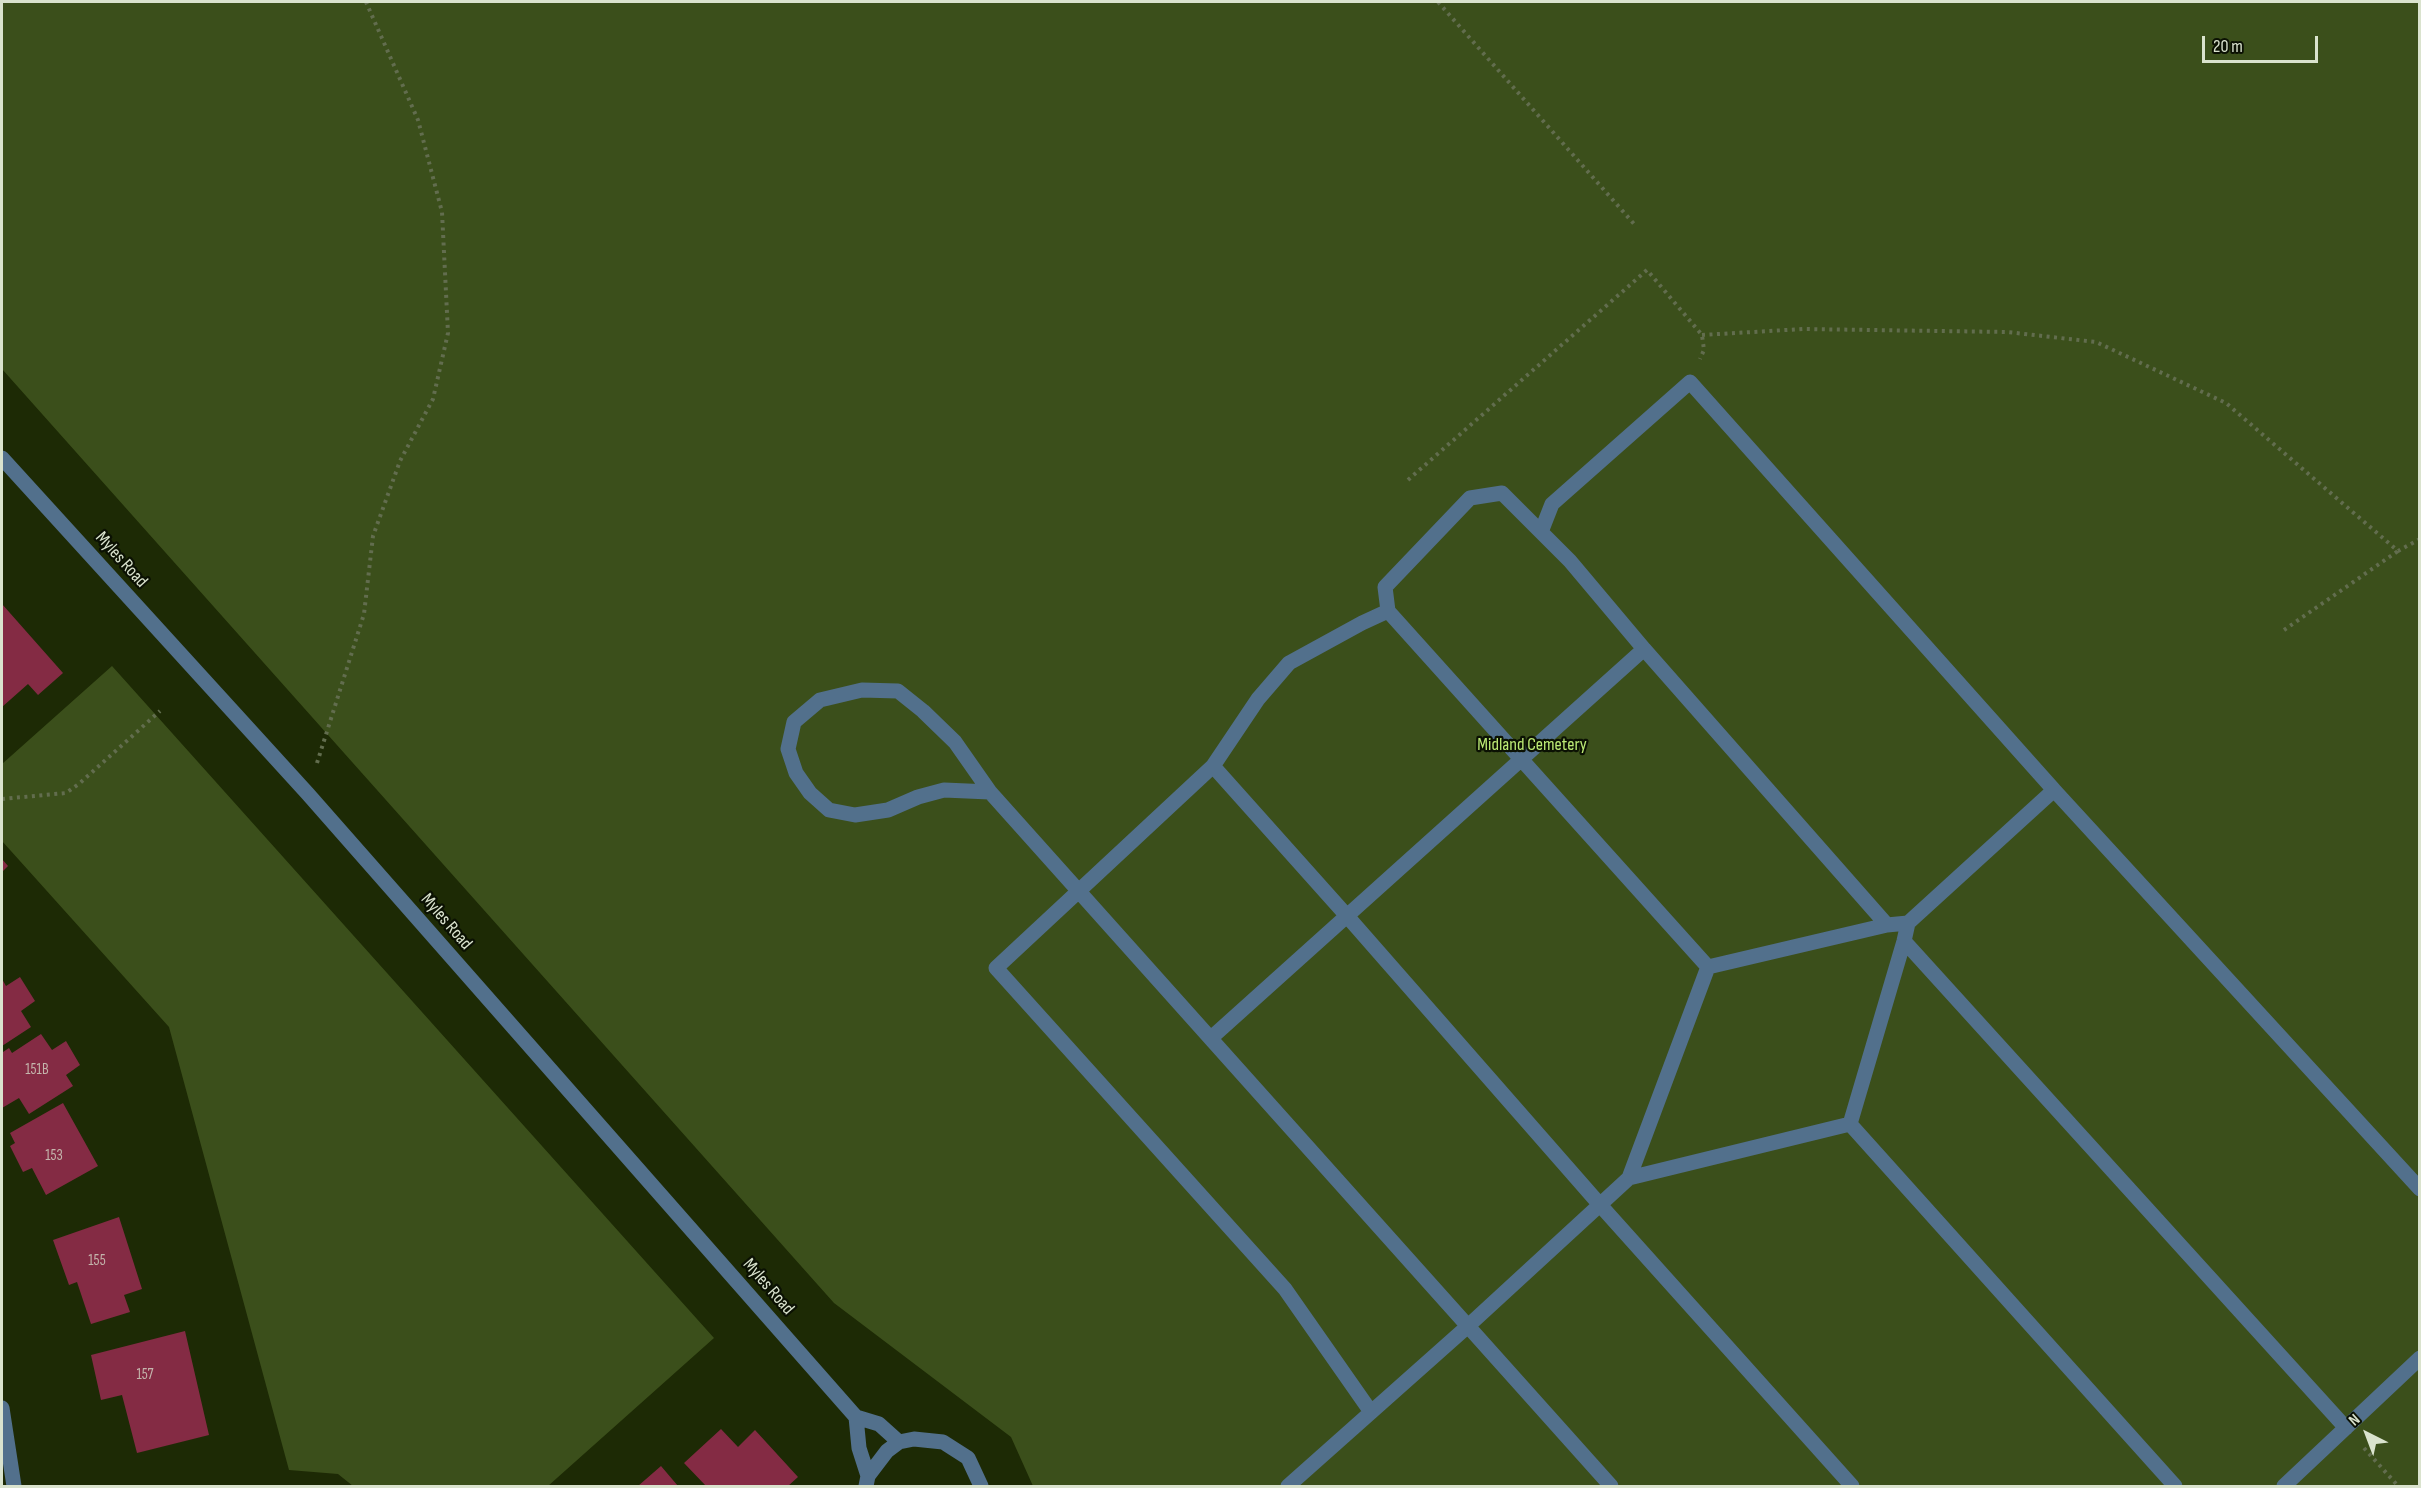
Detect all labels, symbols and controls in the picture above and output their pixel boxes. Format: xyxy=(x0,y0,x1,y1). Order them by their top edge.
scale bar xyxy=(2205,24,2320,62)
text: 20 m xyxy=(2213,36,2243,57)
street label: Myles Road xyxy=(90,528,152,592)
park label: Midland Cemetery xyxy=(1477,734,1587,756)
street label: Myles Road xyxy=(416,889,476,955)
house number: 151B xyxy=(25,1061,49,1079)
house number: 153 xyxy=(45,1147,63,1165)
house number: 155 xyxy=(88,1252,106,1270)
street label: Myles Road xyxy=(738,1254,798,1320)
house number: 157 xyxy=(136,1366,154,1384)
north arrow xyxy=(2337,1404,2397,1464)
text: N xyxy=(2345,1410,2364,1430)

